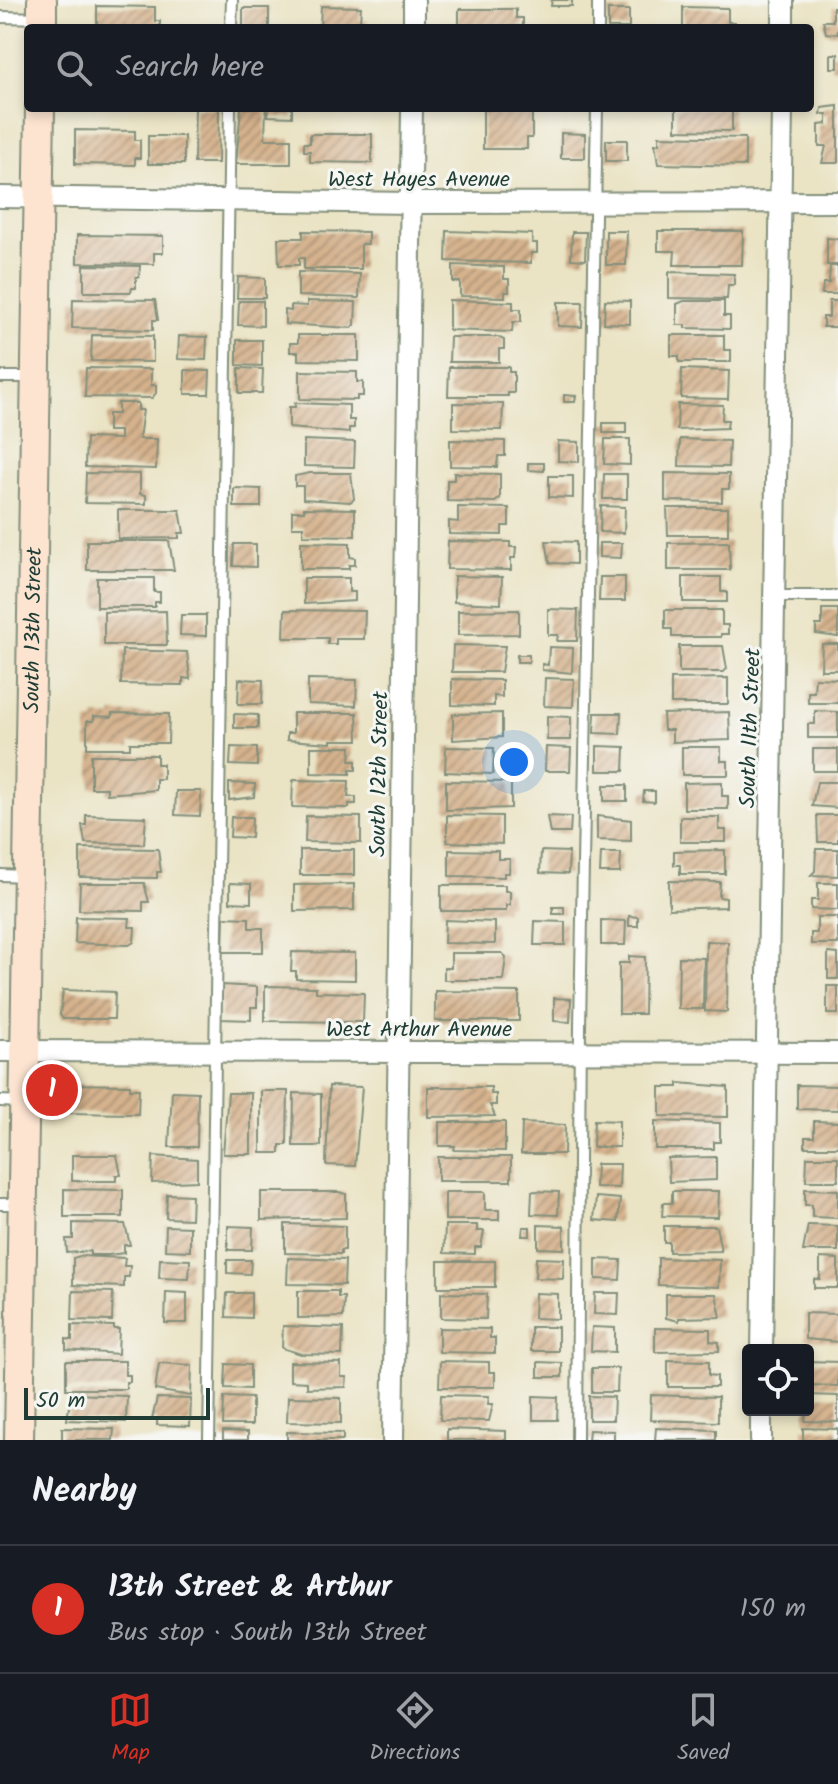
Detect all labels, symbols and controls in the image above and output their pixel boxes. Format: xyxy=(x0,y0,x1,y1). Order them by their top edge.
search box xyxy=(24,24,814,112)
text: Search here xyxy=(116,44,264,92)
icon: search xyxy=(52,46,96,90)
street label: West Hayes Avenue xyxy=(328,163,510,198)
street label: South 13th Street xyxy=(15,546,53,713)
street label: South 11th Street xyxy=(731,647,772,809)
street label: South 12th Street xyxy=(362,690,399,857)
your location xyxy=(494,742,534,782)
street label: West Arthur Avenue xyxy=(326,1013,512,1048)
pin: 1 xyxy=(26,1060,78,1120)
map controls xyxy=(742,1344,814,1416)
button: locate xyxy=(742,1344,814,1416)
scale bar xyxy=(24,1384,210,1420)
text: 50 m xyxy=(36,1384,85,1419)
text: Nearby xyxy=(32,1465,137,1519)
text: 13th Street & Arthur xyxy=(108,1564,392,1612)
text: 1 xyxy=(54,1588,62,1630)
text: 150 m xyxy=(740,1588,806,1630)
text: Bus stop · South 13th Street xyxy=(108,1612,427,1654)
tab: Map xyxy=(108,1688,152,1771)
tab: Directions xyxy=(369,1688,461,1771)
tab: Saved xyxy=(677,1688,730,1771)

